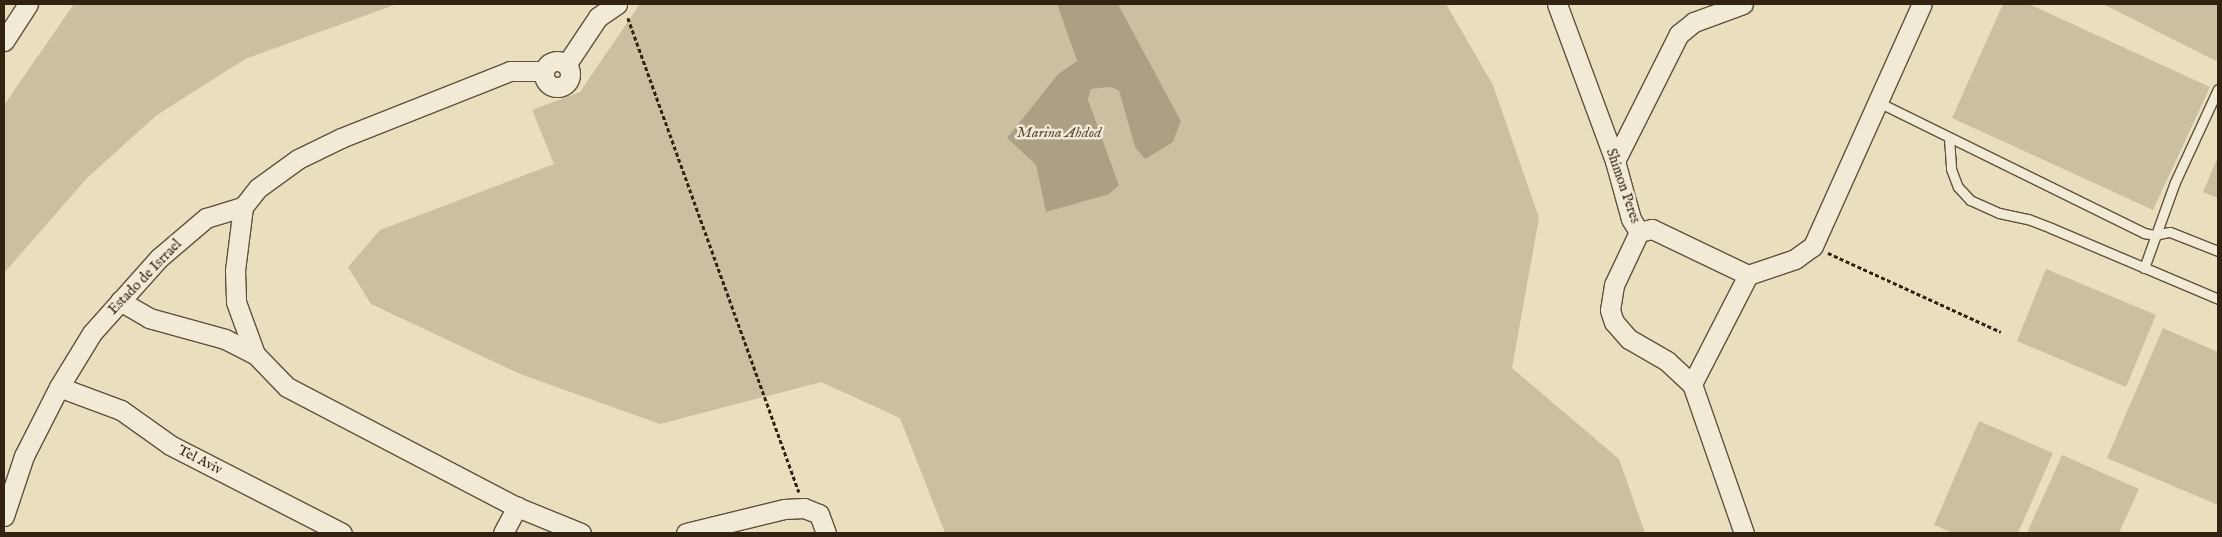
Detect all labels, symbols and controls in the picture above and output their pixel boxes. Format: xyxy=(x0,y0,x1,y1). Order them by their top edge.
water label: Marina Ahdod xyxy=(1017,124,1101,142)
street label: Shimon Peres xyxy=(1602,146,1644,226)
street label: Estado de Isrrael xyxy=(105,236,185,318)
street label: Tel Aviv xyxy=(175,442,225,478)

